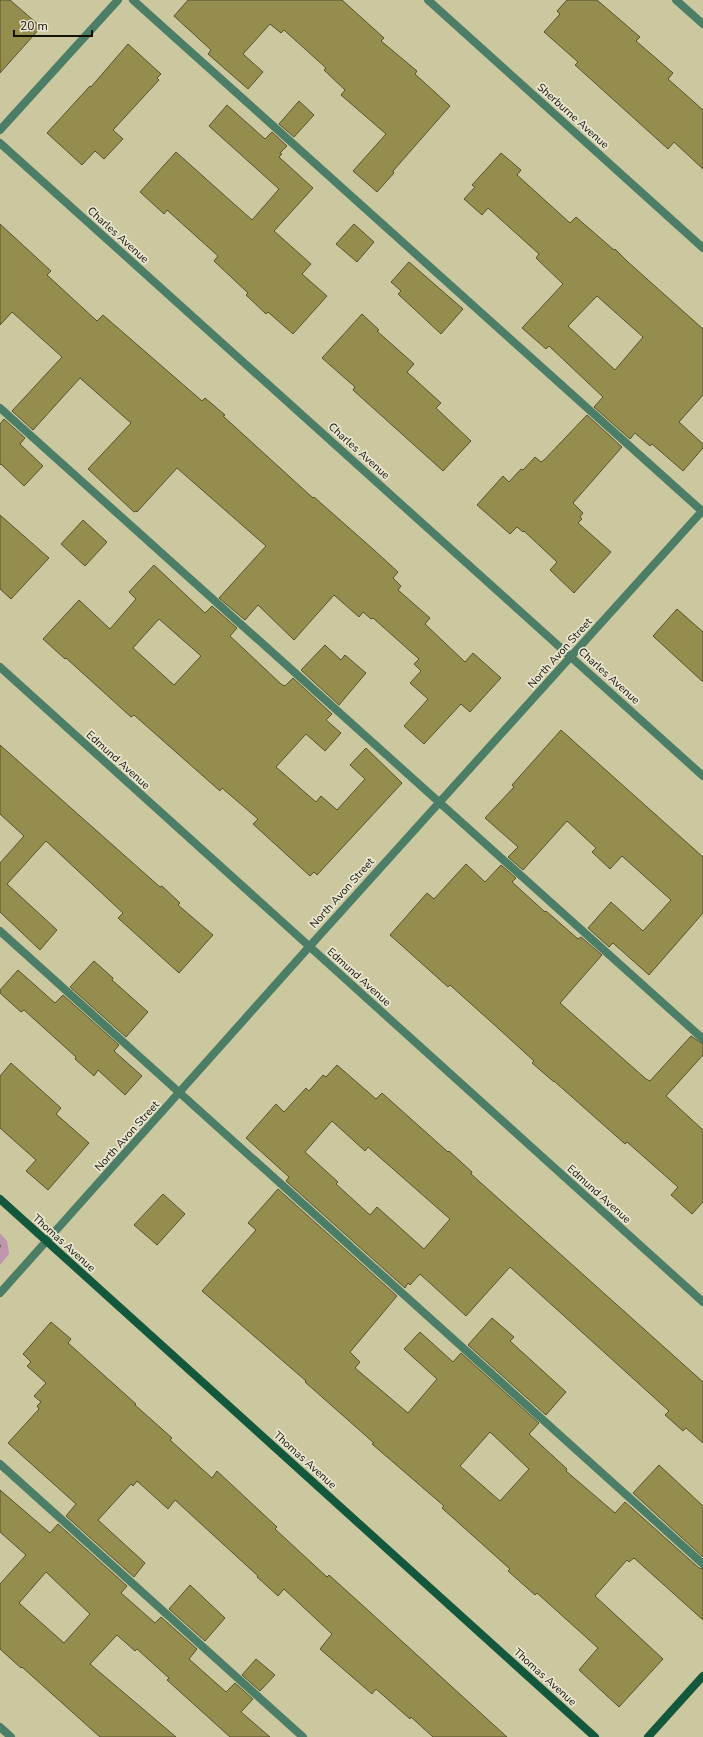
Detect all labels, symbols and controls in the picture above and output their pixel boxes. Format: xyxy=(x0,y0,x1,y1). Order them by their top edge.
scale bar xyxy=(14,12,92,38)
text: 20 m xyxy=(20,18,48,34)
street label: Sherburne Avenue xyxy=(534,80,612,152)
street label: Charles Avenue xyxy=(84,203,152,267)
street label: Charles Avenue xyxy=(325,419,393,483)
street label: North Avon Street xyxy=(524,614,596,691)
street label: Charles Avenue xyxy=(575,644,643,708)
street label: Edmund Avenue xyxy=(83,727,153,793)
street label: North Avon Street xyxy=(306,854,378,931)
street label: Edmund Avenue xyxy=(324,944,394,1010)
street label: North Avon Street xyxy=(91,1097,163,1174)
street label: Edmund Avenue xyxy=(564,1161,634,1227)
street label: Thomas Avenue xyxy=(29,1211,99,1275)
street label: Thomas Avenue xyxy=(270,1428,340,1492)
street label: Thomas Avenue xyxy=(510,1645,580,1709)

